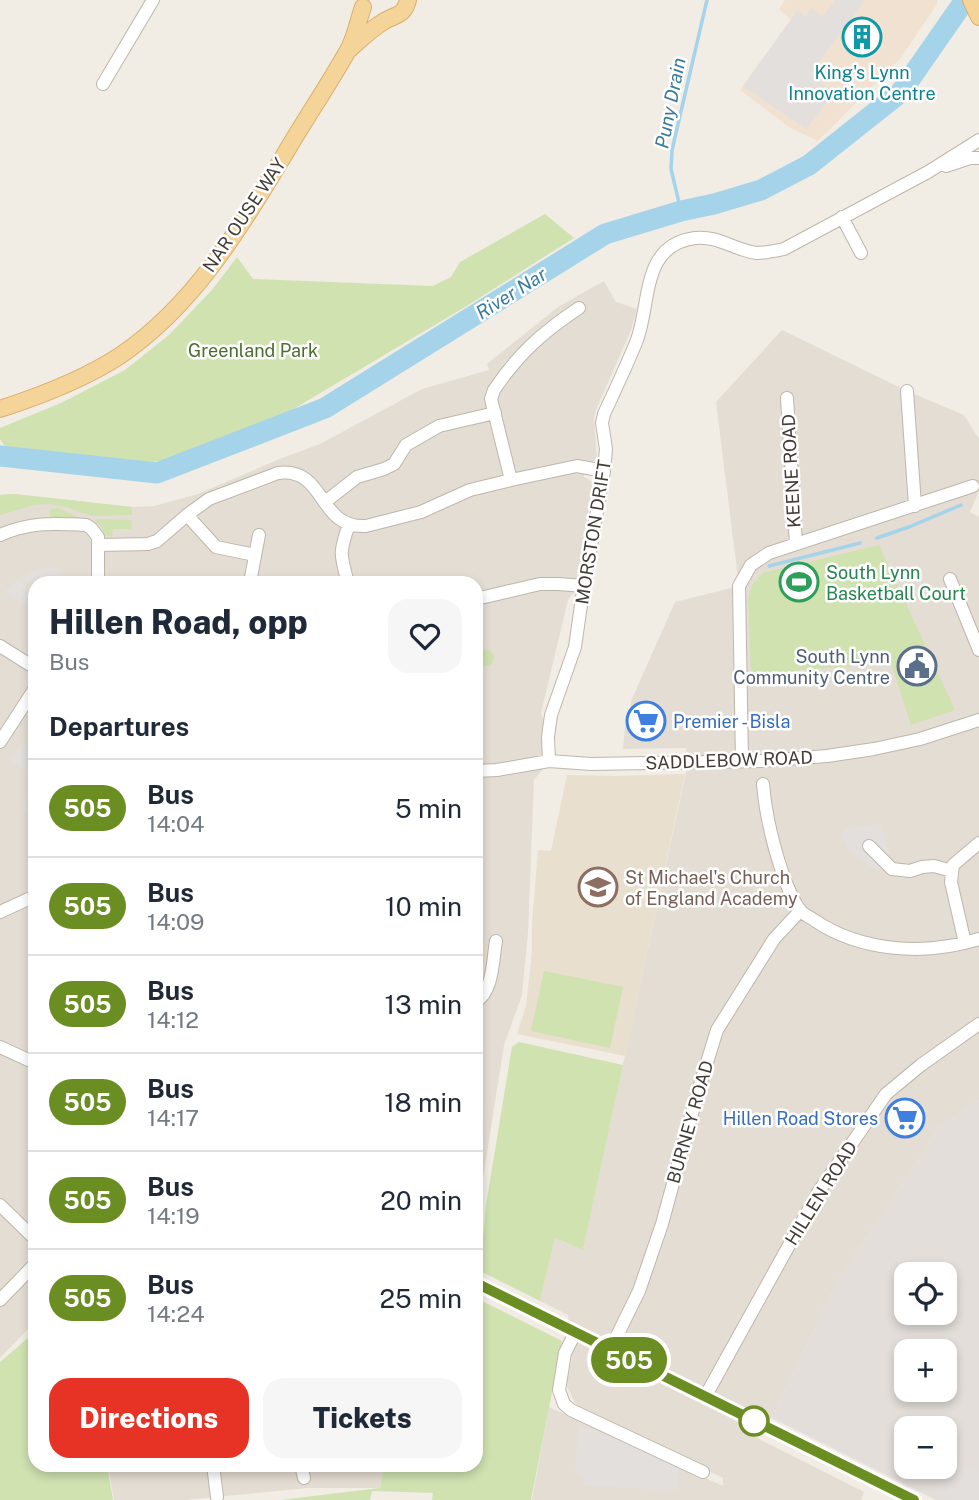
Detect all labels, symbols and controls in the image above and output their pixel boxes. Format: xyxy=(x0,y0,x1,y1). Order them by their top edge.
building icon: King's Lynn Innovation Centre xyxy=(841,16,883,58)
water label: Puny Drain xyxy=(650,56,690,150)
place label: King's Lynn Innovation Centre xyxy=(788,62,936,104)
street label: NAR OUSE WAY xyxy=(198,154,290,276)
water label: River Nar xyxy=(472,262,551,323)
park label: Greenland Park xyxy=(188,340,318,361)
street label: KEENE ROAD xyxy=(778,414,804,528)
street label: MORSTON DRIFT xyxy=(571,458,615,606)
sports icon: South Lynn Basketball Court xyxy=(778,561,820,603)
place label: South Lynn Basketball Court xyxy=(826,562,966,604)
button: heart xyxy=(388,599,462,673)
text: Hillen Road, opp xyxy=(49,603,308,641)
public building icon: South Lynn Community Centre xyxy=(896,645,938,687)
place label: South Lynn Community Centre xyxy=(733,646,890,688)
text: Bus xyxy=(49,648,89,675)
supermarket icon: Premier - Bisla xyxy=(625,700,667,742)
text: Departures xyxy=(49,711,189,742)
place label: Premier - Bisla xyxy=(673,711,790,732)
street label: SADDLEBOW ROAD xyxy=(645,747,813,773)
text: Bus xyxy=(147,779,194,810)
text: 5 min xyxy=(395,793,462,824)
text: 505 xyxy=(64,794,111,822)
text: 14:04 xyxy=(147,810,205,837)
school or university icon: St Michael's Church of England Academy xyxy=(577,866,619,908)
place label: St Michael's Church of England Academy xyxy=(625,867,798,909)
text: Bus xyxy=(147,877,194,908)
text: 10 min xyxy=(385,891,462,922)
text: 505 xyxy=(64,892,111,920)
text: 14:09 xyxy=(147,908,204,935)
text: Bus xyxy=(147,975,194,1006)
text: 13 min xyxy=(385,989,462,1020)
text: 505 xyxy=(64,990,111,1018)
text: 14:12 xyxy=(147,1006,199,1033)
street label: BURNEY ROAD xyxy=(662,1058,718,1186)
text: Bus xyxy=(147,1073,194,1104)
text: 18 min xyxy=(384,1087,462,1118)
text: 505 xyxy=(64,1088,111,1116)
supermarket icon: Hillen Road Stores xyxy=(884,1097,926,1139)
text: 14:17 xyxy=(147,1104,199,1131)
place label: Hillen Road Stores xyxy=(723,1108,878,1129)
street label: HILLEN ROAD xyxy=(781,1137,861,1249)
text: Bus xyxy=(147,1171,194,1202)
text: 20 min xyxy=(380,1185,462,1216)
text: 505 xyxy=(64,1186,111,1214)
text: 14:19 xyxy=(147,1202,200,1229)
map controls xyxy=(894,1262,957,1479)
button: locate xyxy=(894,1262,957,1325)
text: Bus xyxy=(147,1269,194,1300)
text: 25 min xyxy=(379,1283,462,1314)
text: 505 xyxy=(64,1284,111,1312)
text: 14:24 xyxy=(147,1300,205,1327)
line badge: 505 xyxy=(589,1337,669,1383)
button: + xyxy=(894,1339,957,1402)
text: 505 xyxy=(605,1346,653,1374)
button: Directions xyxy=(49,1378,249,1458)
button: Tickets xyxy=(263,1378,462,1458)
unlabelled marker xyxy=(739,1406,769,1436)
button: − xyxy=(894,1416,957,1479)

